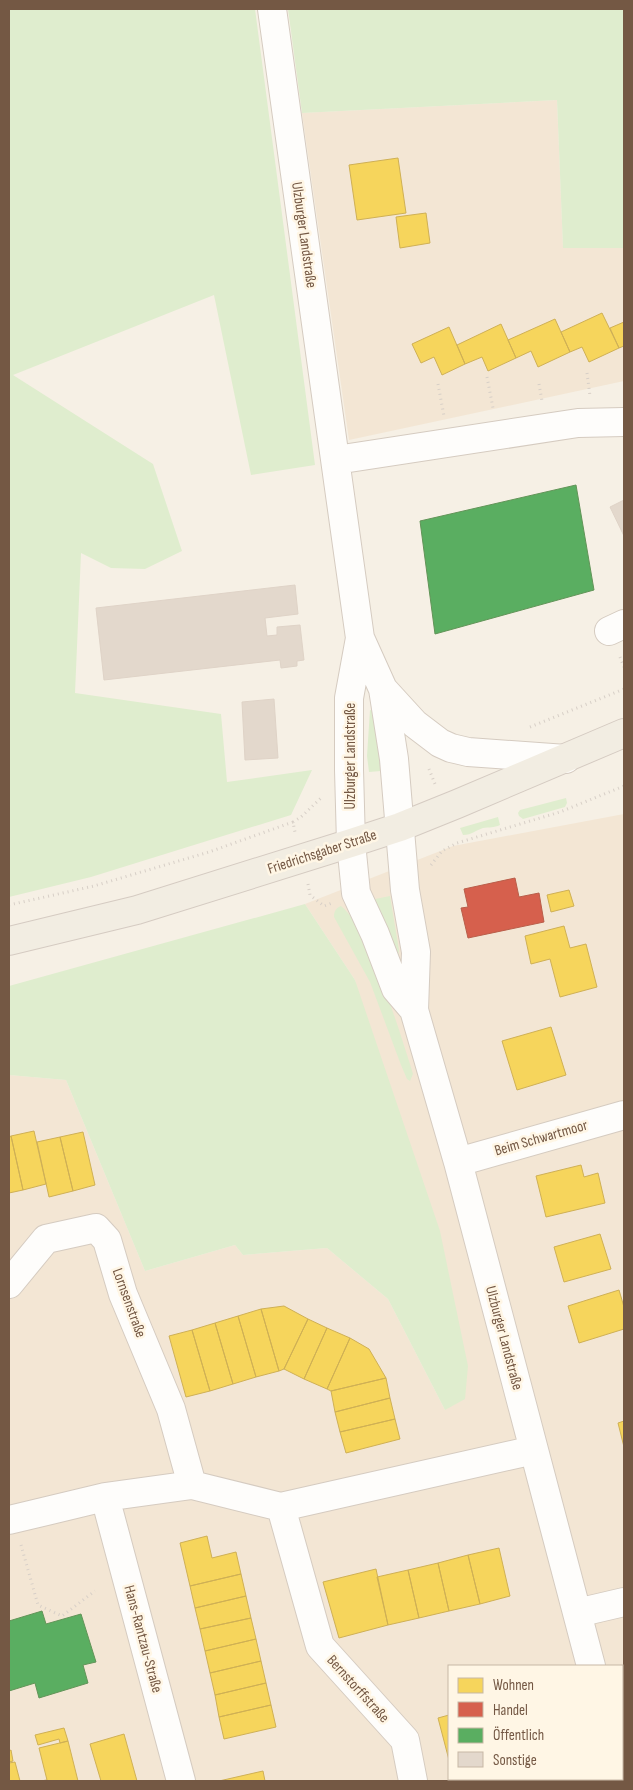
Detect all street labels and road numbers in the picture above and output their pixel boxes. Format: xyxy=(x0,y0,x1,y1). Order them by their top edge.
street label: Ulzburger Landstraße xyxy=(287,181,321,289)
street label: Ulzburger Landstraße xyxy=(341,703,360,809)
street label: Friedrichsgaber Straße xyxy=(265,825,379,879)
street label: Beim Schwartmoor xyxy=(492,1115,590,1160)
street label: Lornsenstraße xyxy=(108,1266,150,1340)
street label: Ulzburger Landstraße xyxy=(481,1284,527,1392)
street label: Hans-Rantzau-Straße xyxy=(120,1583,166,1695)
street label: Bernstorffstraße xyxy=(323,1651,393,1727)

